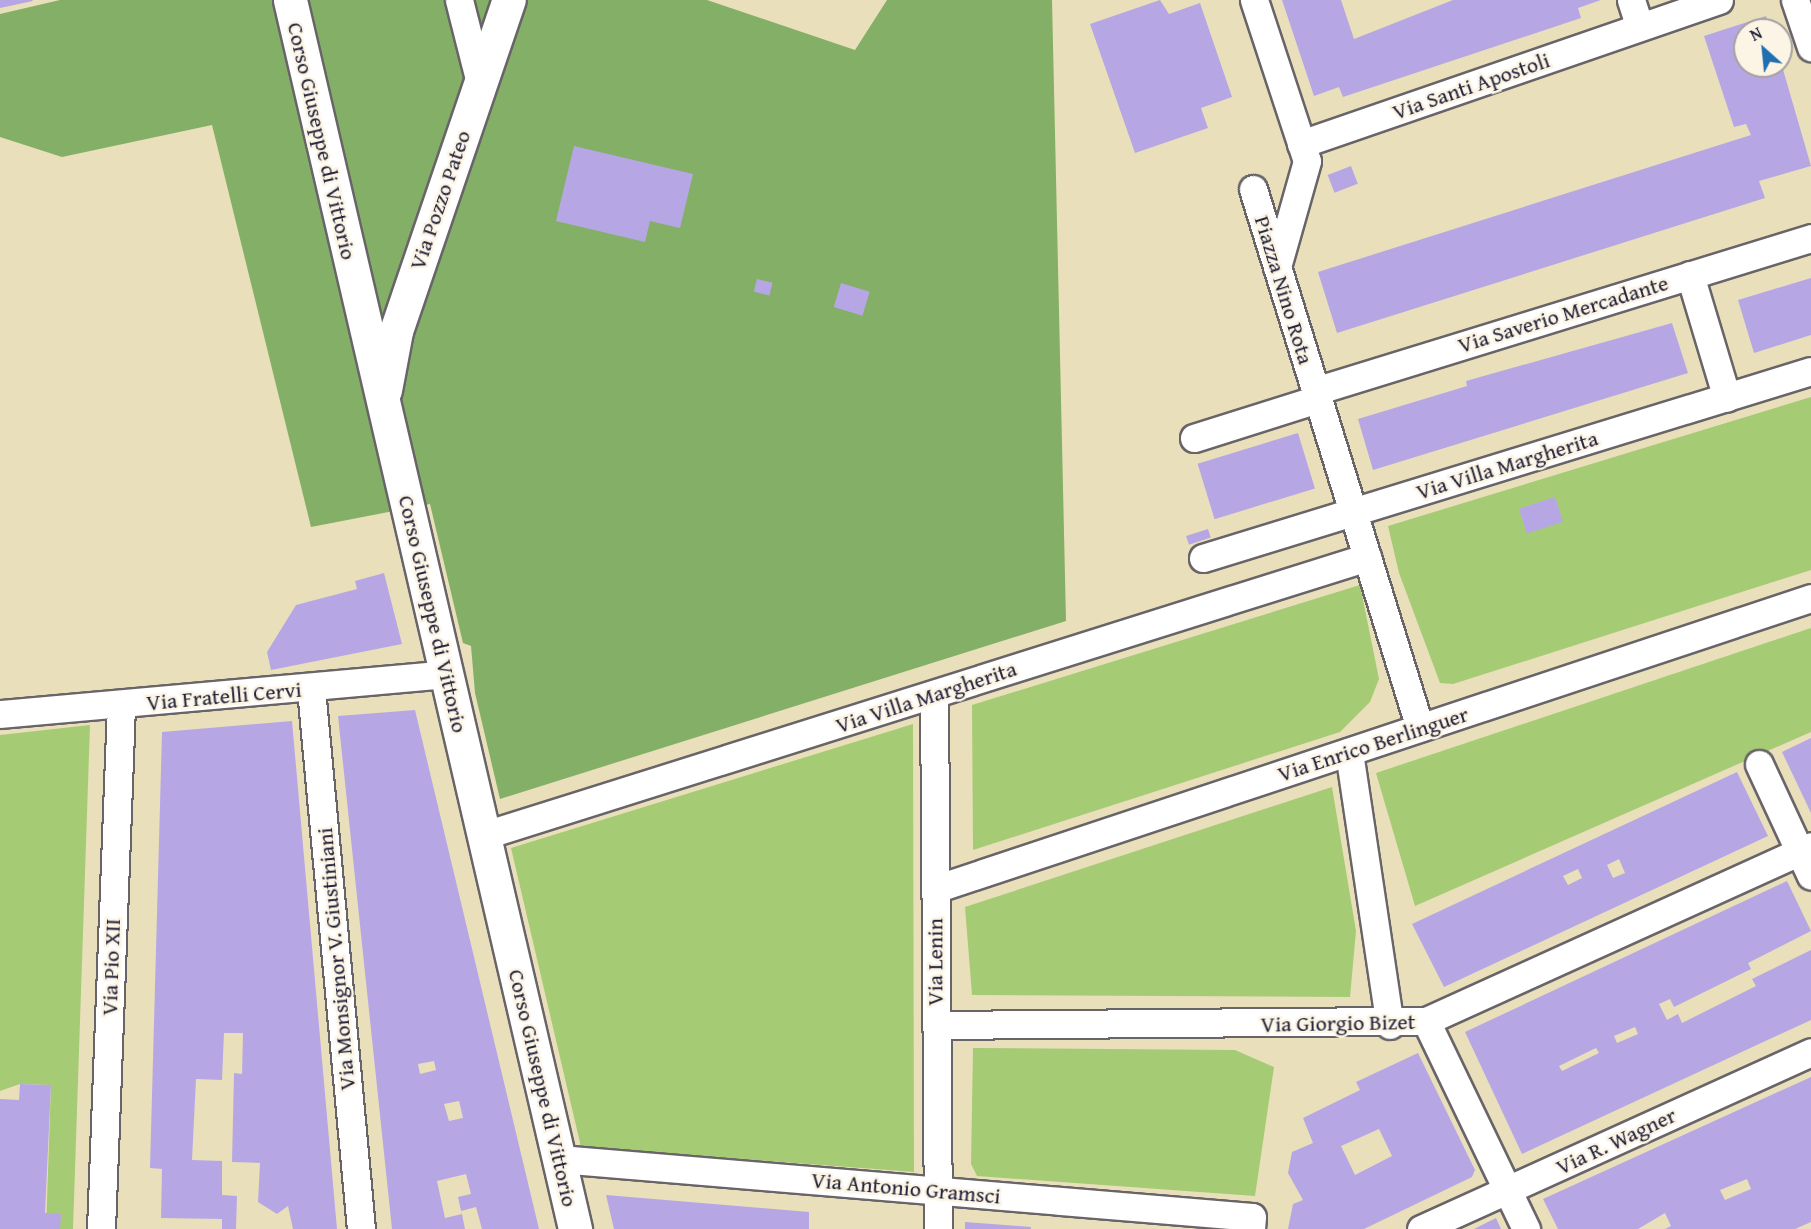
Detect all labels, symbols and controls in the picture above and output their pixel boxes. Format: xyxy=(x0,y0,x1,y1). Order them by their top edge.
north arrow xyxy=(1733,18,1793,78)
street label: Corso Giuseppe di Vittorio xyxy=(282,20,362,262)
text: N xyxy=(1746,21,1766,47)
street label: Via Santi Apostoli xyxy=(1389,47,1553,125)
street label: Via Pozzo Pateo xyxy=(404,127,476,273)
street label: Piazza Nino Rota xyxy=(1249,213,1319,367)
street label: Via Saverio Mercadante xyxy=(1455,269,1671,359)
street label: Via Villa Margherita xyxy=(1413,425,1601,505)
street label: Corso Giuseppe di Vittorio xyxy=(393,493,473,735)
street label: Via Villa Margherita xyxy=(832,655,1020,739)
street label: Via Fratelli Cervi xyxy=(145,676,303,716)
street label: Via Enrico Berlinguer xyxy=(1274,701,1472,787)
street label: Via Monsignor V. Giustiniani xyxy=(311,826,361,1092)
street label: Via Pio XII xyxy=(96,918,126,1016)
street label: Via Lenin xyxy=(922,918,948,1006)
street label: Corso Giuseppe di Vittorio xyxy=(503,967,583,1209)
street label: Via Giorgio Bizet xyxy=(1260,1008,1416,1038)
street label: Via R. Wagner xyxy=(1552,1102,1680,1180)
street label: Via Antonio Gramsci xyxy=(810,1167,1002,1209)

